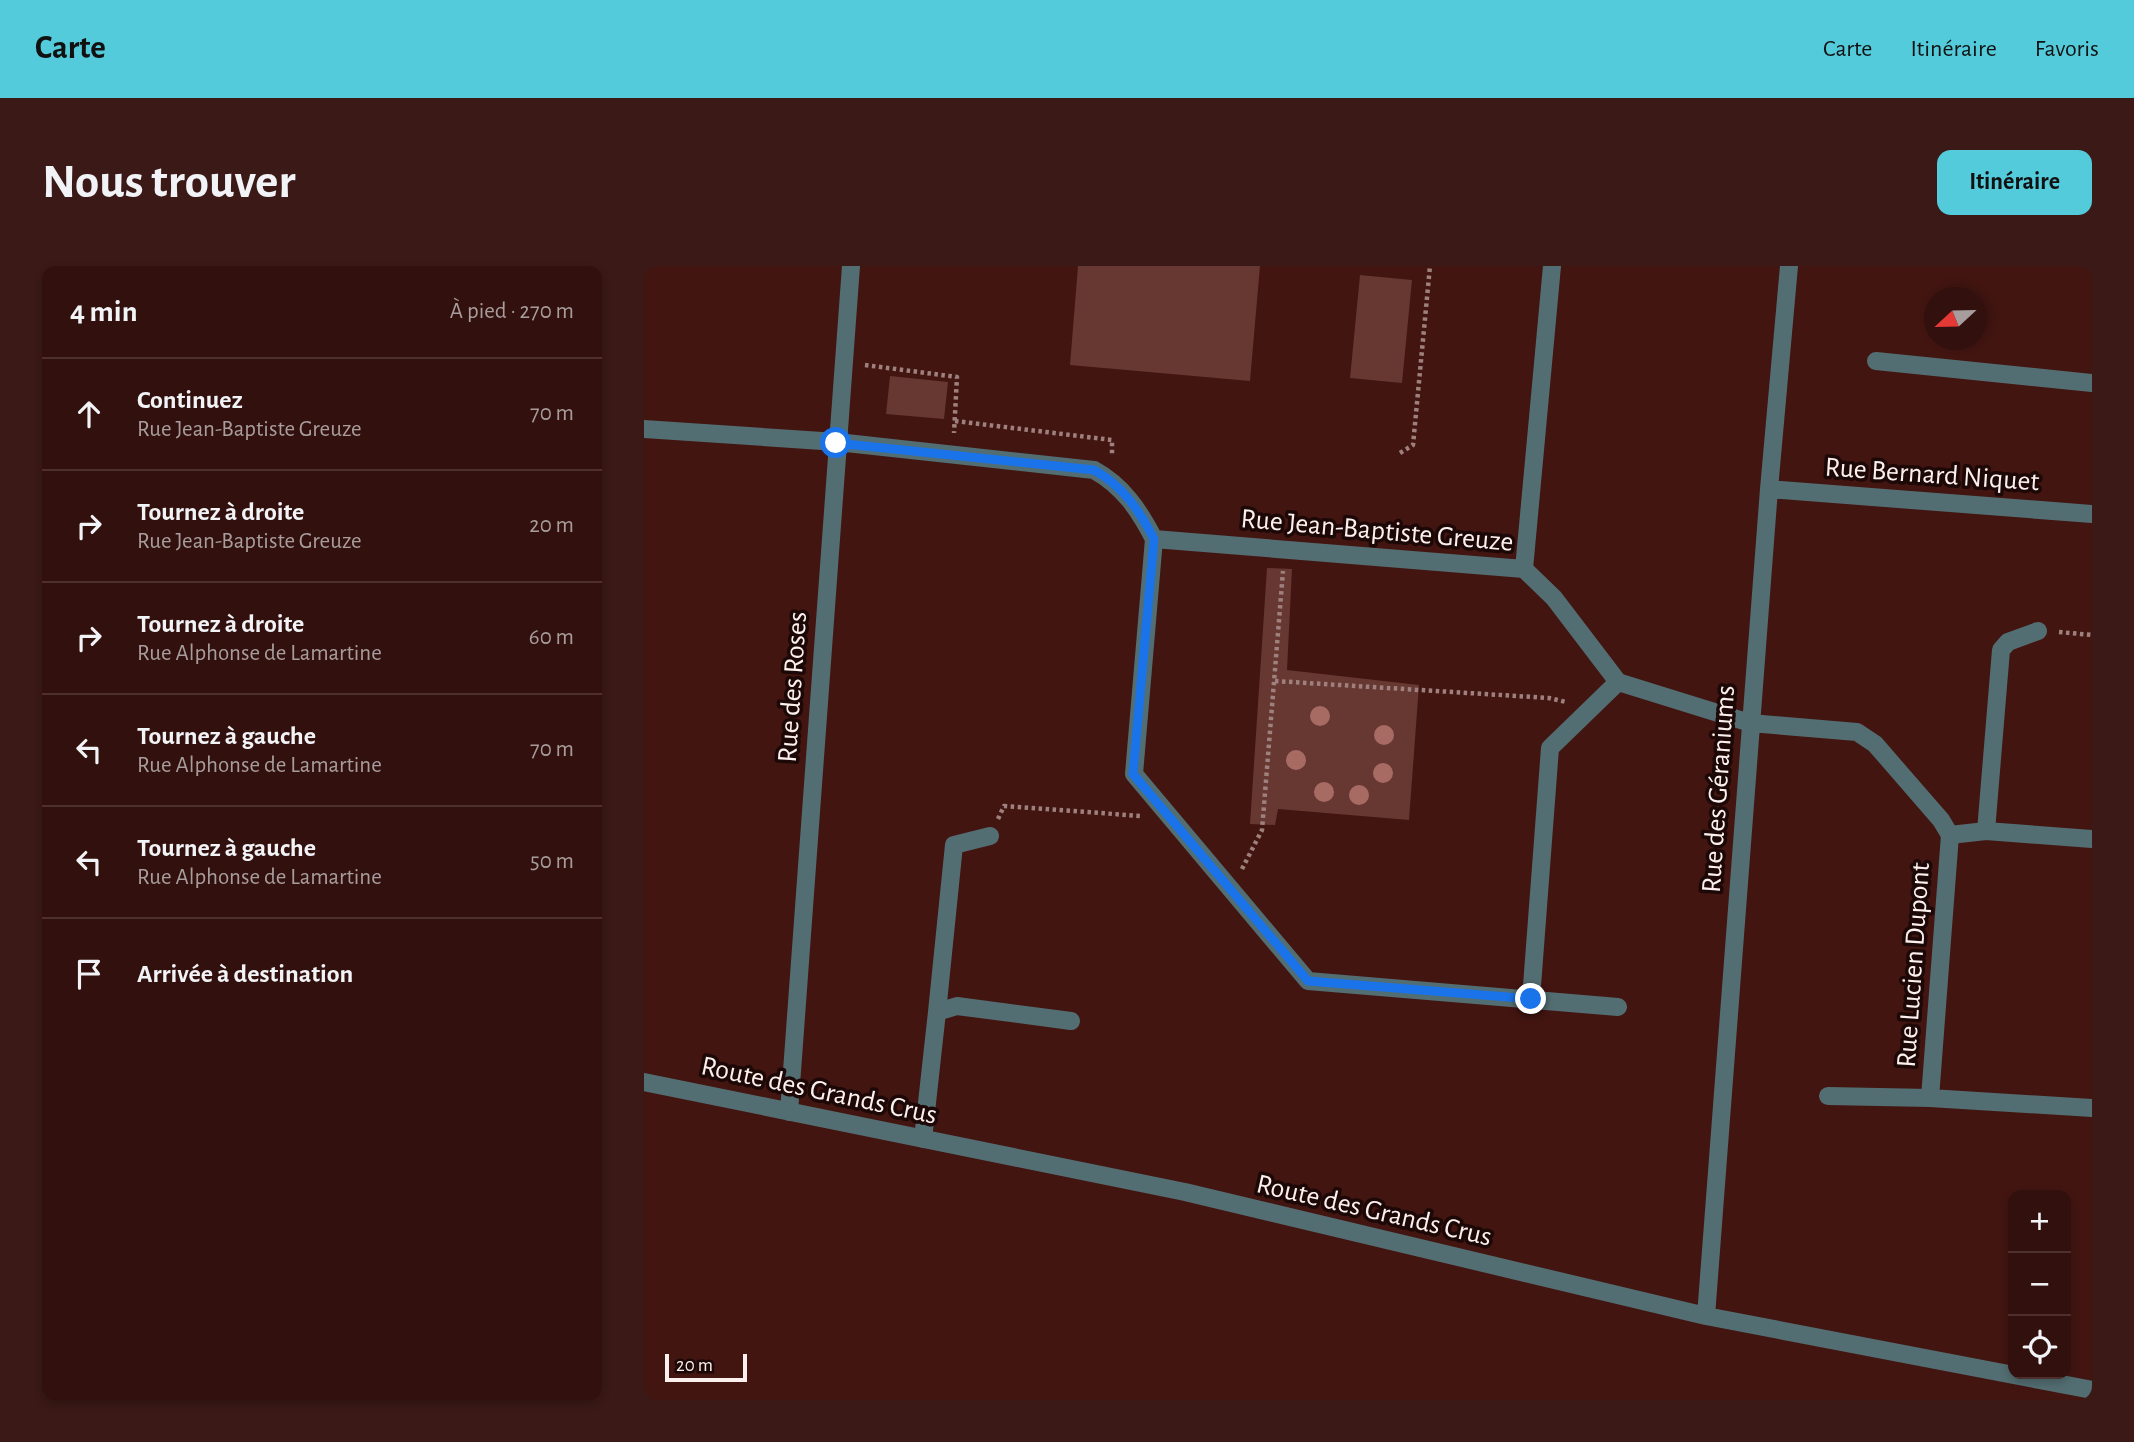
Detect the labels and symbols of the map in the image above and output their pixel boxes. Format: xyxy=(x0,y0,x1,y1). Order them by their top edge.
north arrow xyxy=(1924,287,1987,350)
route start xyxy=(820,427,851,458)
street label: Rue Bernard Niquet xyxy=(1824,454,2040,496)
street label: Rue Jean-Baptiste Greuze xyxy=(1240,505,1514,557)
street label: Rue des Roses xyxy=(774,611,812,763)
street label: Rue des Géraniums xyxy=(1698,684,1740,894)
street label: Rue Lucien Dupont xyxy=(1893,861,1935,1069)
route end xyxy=(1515,983,1546,1014)
street label: Route des Grands Crus xyxy=(699,1052,939,1130)
street label: Route des Grands Crus xyxy=(1254,1170,1494,1252)
scale bar xyxy=(665,1351,747,1383)

